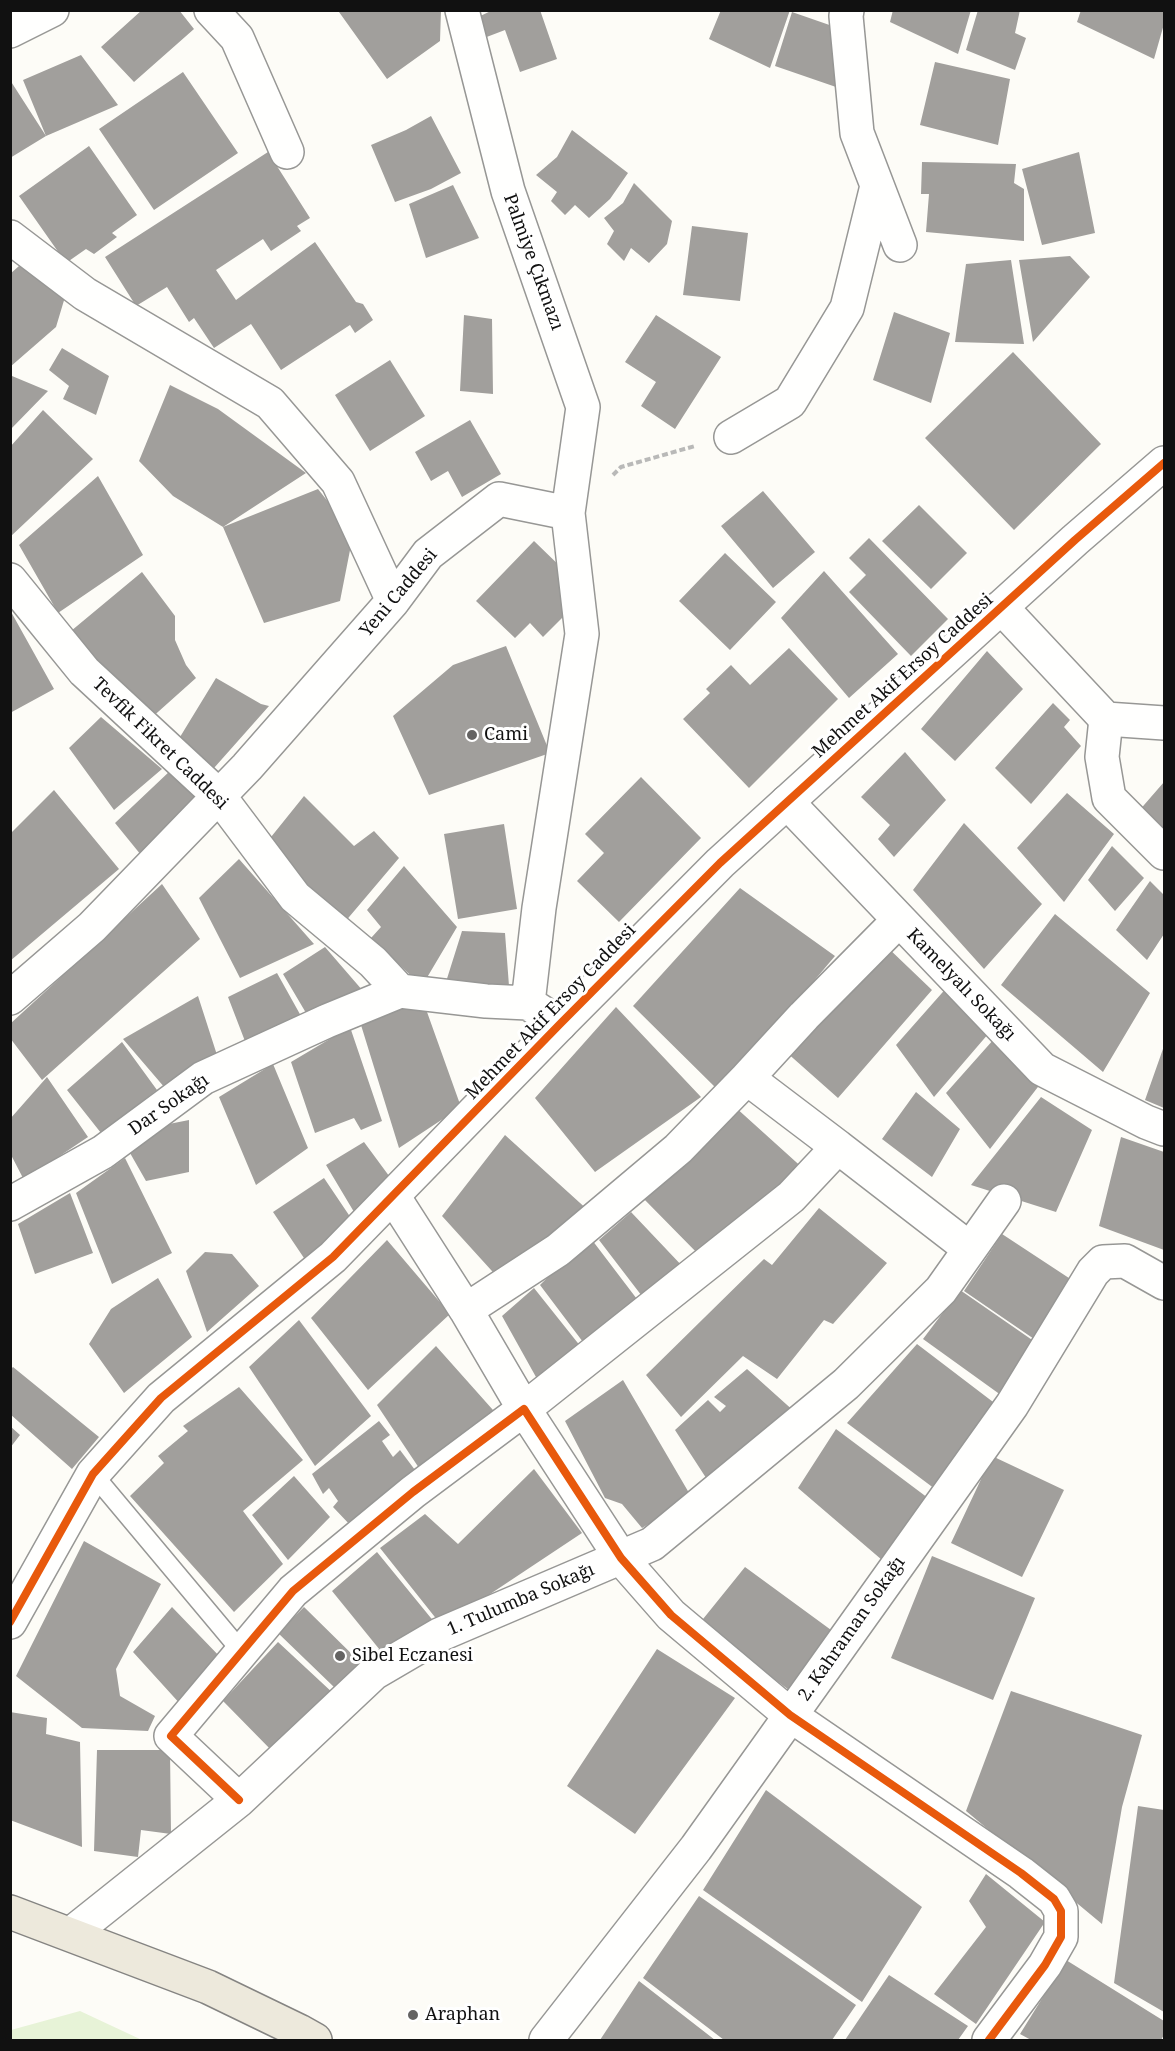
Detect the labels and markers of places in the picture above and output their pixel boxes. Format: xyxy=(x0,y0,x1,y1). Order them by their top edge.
place label: Cami xyxy=(484,724,528,746)
marker: Cami xyxy=(465,728,479,742)
place label: Sibel Eczanesi xyxy=(352,1645,473,1667)
marker: Sibel Eczanesi xyxy=(333,1649,347,1663)
place label: Araphan xyxy=(425,2004,500,2026)
marker: Araphan xyxy=(406,2008,420,2022)

